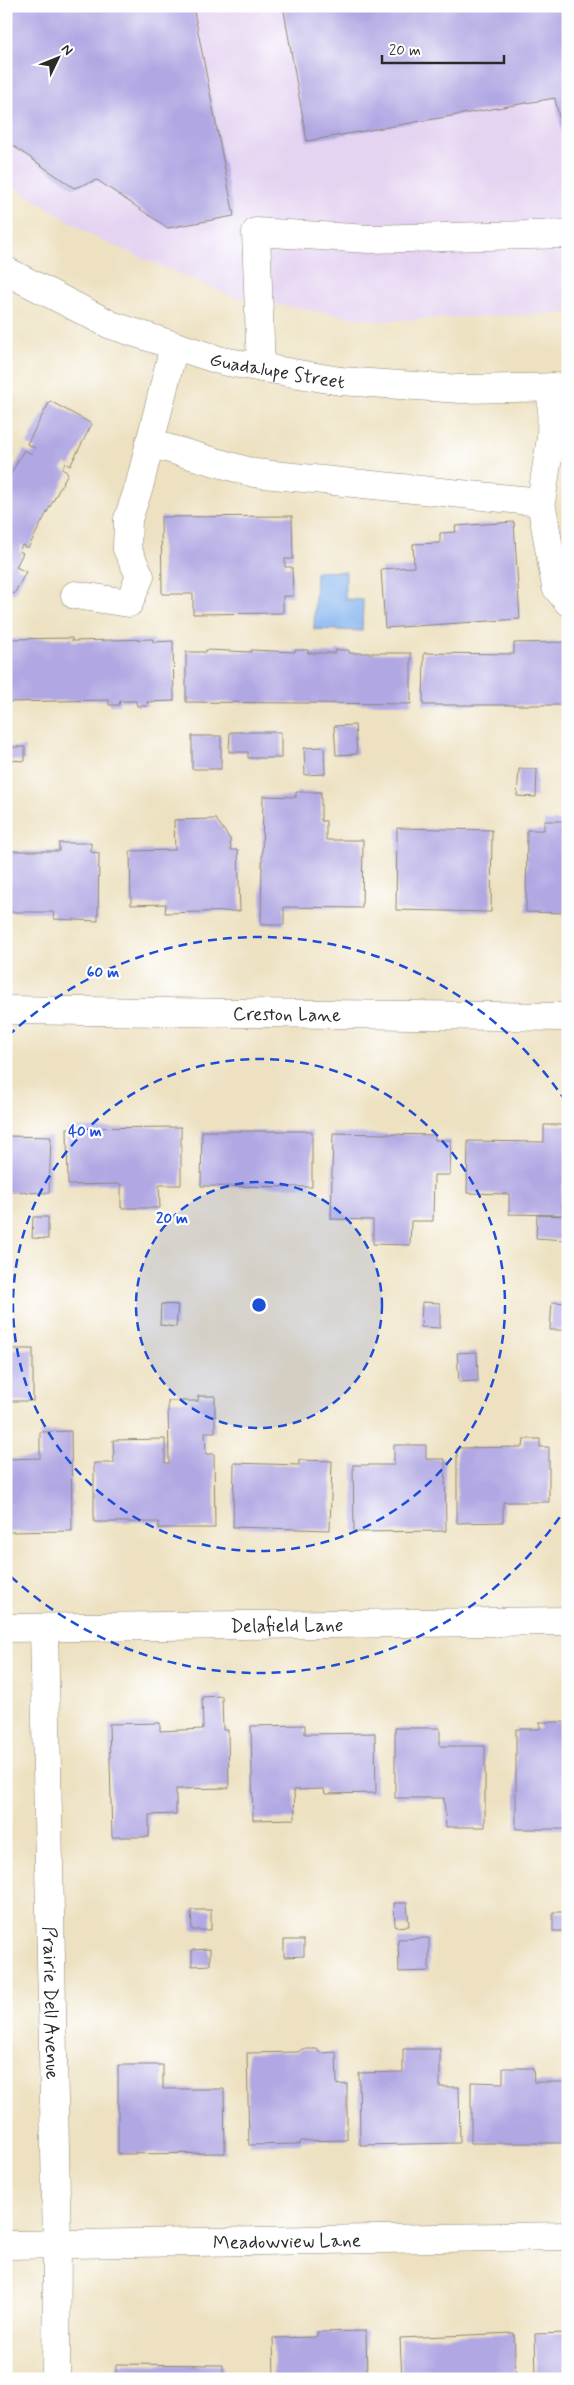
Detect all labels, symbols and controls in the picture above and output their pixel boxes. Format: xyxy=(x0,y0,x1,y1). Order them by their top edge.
north arrow xyxy=(32,32,82,82)
scale bar xyxy=(382,32,504,64)
text: N xyxy=(57,40,77,59)
text: 20 m xyxy=(389,41,421,61)
street label: Guadalupe Street xyxy=(206,347,345,395)
text: 60 m xyxy=(87,963,119,983)
street label: Creston Lane xyxy=(233,1002,341,1028)
text: 40 m xyxy=(68,1122,102,1142)
text: 20 m xyxy=(156,1209,188,1229)
centre of rings xyxy=(250,1296,268,1314)
street label: Delafield Lane xyxy=(230,1613,344,1639)
street label: Prairie Dell Avenue xyxy=(36,1926,65,2080)
street label: Meadowview Lane xyxy=(213,2228,361,2256)

